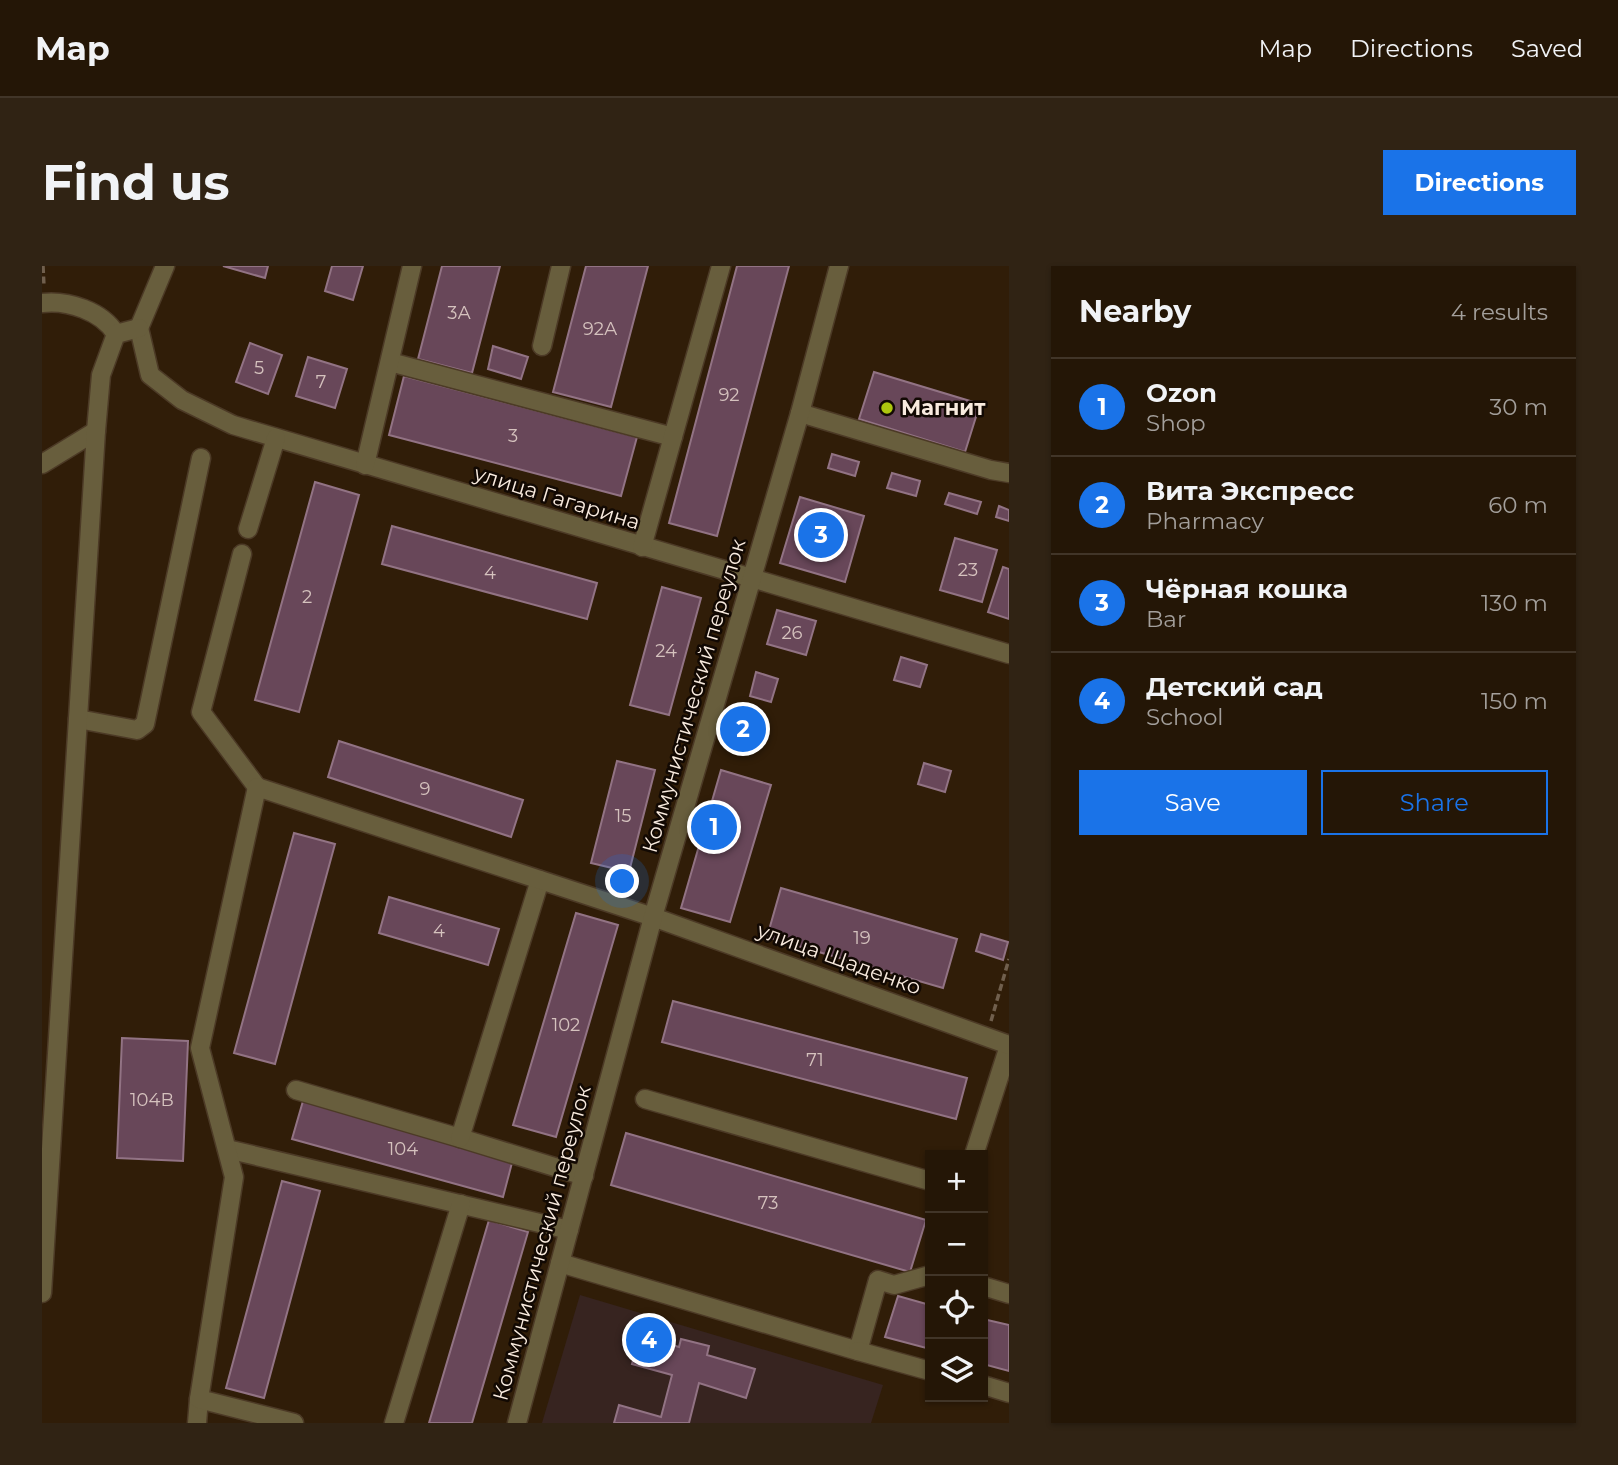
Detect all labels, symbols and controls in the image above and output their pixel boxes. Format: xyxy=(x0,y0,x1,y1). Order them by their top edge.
text: Map xyxy=(35,28,110,68)
text: Map xyxy=(1259,34,1312,63)
text: Directions xyxy=(1350,34,1473,63)
text: Saved xyxy=(1511,34,1583,63)
button: Directions xyxy=(1383,150,1576,215)
text: Find us xyxy=(42,153,230,212)
text: Nearby xyxy=(1079,293,1191,330)
text: 4 results xyxy=(1451,298,1548,326)
house number: 3А xyxy=(447,302,471,324)
house number: 92А xyxy=(583,318,618,340)
house number: 5 xyxy=(254,357,264,379)
house number: 7 xyxy=(316,371,326,393)
text: Ozon xyxy=(1146,377,1217,409)
house number: 92 xyxy=(718,384,740,406)
text: 1 xyxy=(1097,393,1107,421)
text: 30 m xyxy=(1489,393,1548,421)
place label: Магнит xyxy=(901,395,986,420)
marker: Магнит xyxy=(879,400,895,416)
text: Shop xyxy=(1146,409,1206,437)
house number: 3 xyxy=(508,425,518,447)
street label: улица Гагарина xyxy=(470,460,643,535)
text: Вита Экспресс xyxy=(1146,475,1354,507)
text: 2 xyxy=(1095,491,1109,519)
text: 60 m xyxy=(1488,491,1548,519)
text: Pharmacy xyxy=(1146,507,1264,535)
pin: 3 xyxy=(798,509,844,561)
street label: Коммунистический переулок xyxy=(637,536,750,856)
house number: 23 xyxy=(958,559,978,581)
house number: 4 xyxy=(484,562,496,584)
text: Чёрная кошка xyxy=(1146,573,1348,605)
house number: 2 xyxy=(302,586,312,608)
text: 3 xyxy=(1095,589,1109,617)
text: 130 m xyxy=(1481,589,1548,617)
text: Bar xyxy=(1146,605,1186,633)
house number: 26 xyxy=(781,622,803,644)
house number: 24 xyxy=(655,640,677,662)
text: Детский сад xyxy=(1146,671,1323,703)
text: 4 xyxy=(1094,687,1110,715)
text: 150 m xyxy=(1481,687,1548,715)
pin: 2 xyxy=(720,703,766,755)
text: School xyxy=(1146,703,1224,731)
button: Save xyxy=(1079,770,1307,835)
button: Share xyxy=(1321,770,1548,835)
house number: 9 xyxy=(420,778,431,800)
pin: 1 xyxy=(691,801,737,853)
house number: 15 xyxy=(615,805,631,827)
your location xyxy=(605,864,639,898)
street label: улица Щаденко xyxy=(753,917,925,1000)
house number: 4 xyxy=(433,920,445,942)
house number: 19 xyxy=(853,927,871,949)
house number: 102 xyxy=(552,1014,580,1036)
house number: 71 xyxy=(806,1049,824,1071)
street label: Коммунистический переулок xyxy=(487,1083,596,1403)
house number: 104В xyxy=(130,1089,174,1111)
house number: 104 xyxy=(388,1138,418,1160)
map controls xyxy=(925,1150,988,1402)
button: + xyxy=(925,1150,988,1213)
house number: 73 xyxy=(758,1192,778,1214)
button: − xyxy=(925,1213,988,1276)
button: locate xyxy=(925,1276,988,1339)
pin: 4 xyxy=(626,1314,672,1366)
button: layers xyxy=(925,1339,988,1402)

